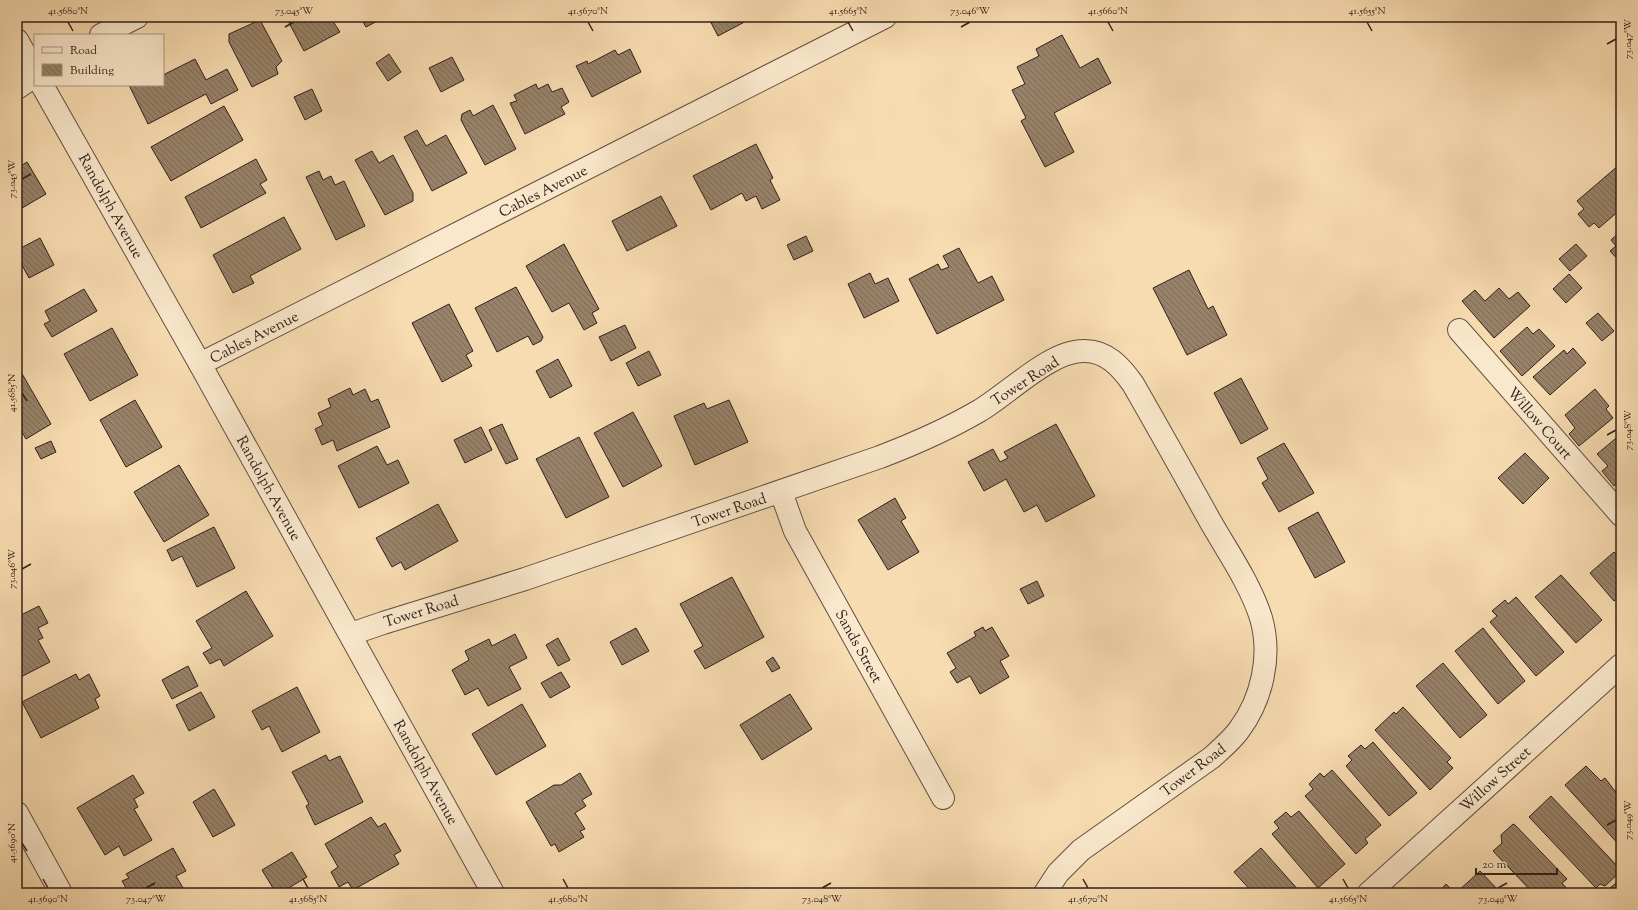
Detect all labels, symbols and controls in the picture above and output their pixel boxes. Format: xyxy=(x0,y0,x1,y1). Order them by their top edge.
text: 41.5680°N xyxy=(48,4,88,19)
text: 73.045°W xyxy=(275,4,313,19)
text: 41.5670°N xyxy=(568,4,608,19)
text: 41.5665°N xyxy=(829,4,867,19)
text: 73.046°W xyxy=(950,4,990,19)
text: 41.5660°N xyxy=(1088,4,1128,19)
text: 41.5655°N xyxy=(1349,4,1385,19)
text: 73.047°W xyxy=(1621,19,1636,59)
legend xyxy=(34,34,164,86)
text: Road xyxy=(70,42,97,60)
text: Building xyxy=(70,62,114,80)
street label: Randolph Avenue xyxy=(72,150,147,263)
text: 73.045°W xyxy=(5,160,20,198)
street label: Cables Avenue xyxy=(496,161,592,224)
street label: Cables Avenue xyxy=(207,307,303,370)
street label: Tower Road xyxy=(988,352,1064,412)
text: 41.5685°N xyxy=(5,374,20,412)
street label: Willow Court xyxy=(1502,383,1576,465)
text: 73.048°W xyxy=(1621,410,1636,450)
street label: Randolph Avenue xyxy=(230,432,305,545)
street label: Tower Road xyxy=(690,489,770,534)
text: 73.046°W xyxy=(5,549,20,589)
street label: Tower Road xyxy=(381,591,462,634)
street label: Sands Street xyxy=(829,606,886,687)
street label: Randolph Avenue xyxy=(387,716,462,829)
street label: Tower Road xyxy=(1157,739,1232,803)
street label: Willow Street xyxy=(1456,742,1536,818)
text: 73.049°W xyxy=(1621,800,1636,840)
text: 41.5690°N xyxy=(5,823,20,863)
scale bar xyxy=(1476,850,1557,876)
text: 20 m xyxy=(1482,856,1507,874)
text: 41.5690°N xyxy=(28,892,68,907)
text: 73.047°W xyxy=(126,892,166,907)
text: 41.5685°N xyxy=(289,892,327,907)
text: 41.5680°N xyxy=(548,892,588,907)
text: 73.048°W xyxy=(802,892,842,907)
text: 41.5670°N xyxy=(1068,892,1108,907)
text: 41.5665°N xyxy=(1329,892,1367,907)
text: 73.049°W xyxy=(1478,892,1518,907)

